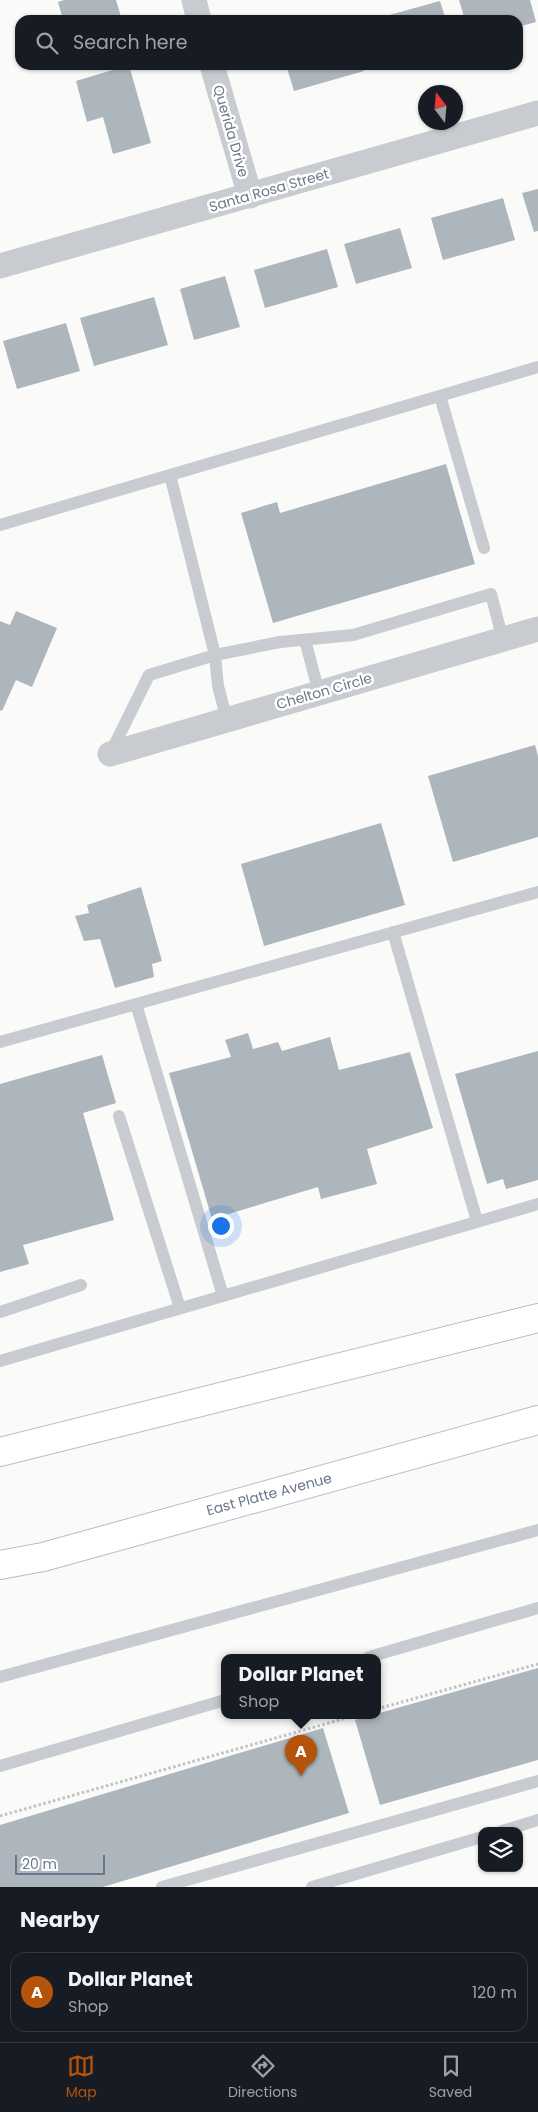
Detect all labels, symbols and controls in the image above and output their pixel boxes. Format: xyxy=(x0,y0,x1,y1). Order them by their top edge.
search box xyxy=(15,15,523,70)
icon: search xyxy=(33,29,61,57)
text: Search here xyxy=(73,29,187,56)
street label: Querida Drive xyxy=(208,83,254,180)
north arrow xyxy=(418,85,463,130)
street label: Santa Rosa Street xyxy=(207,163,331,217)
street label: Chelton Circle xyxy=(274,668,375,714)
your location xyxy=(208,1213,234,1239)
street label: East Platte Avenue xyxy=(204,1468,334,1520)
popup xyxy=(221,1654,381,1719)
text: Dollar Planet xyxy=(239,1661,363,1688)
text: Shop xyxy=(239,1690,279,1713)
pin: A xyxy=(285,1735,317,1776)
map controls xyxy=(478,1827,523,1872)
button: layers xyxy=(478,1827,523,1872)
scale bar xyxy=(15,1852,105,1875)
text: 20 m xyxy=(22,1854,57,1874)
text: Nearby xyxy=(20,1905,100,1934)
text: Dollar Planet xyxy=(68,1966,193,1993)
text: A xyxy=(31,1981,43,2004)
text: 120 m xyxy=(472,1981,517,2004)
text: Shop xyxy=(68,1995,109,2018)
tab: Map xyxy=(66,2052,97,2103)
tab: Directions xyxy=(228,2052,297,2103)
tab: Saved xyxy=(429,2052,472,2103)

